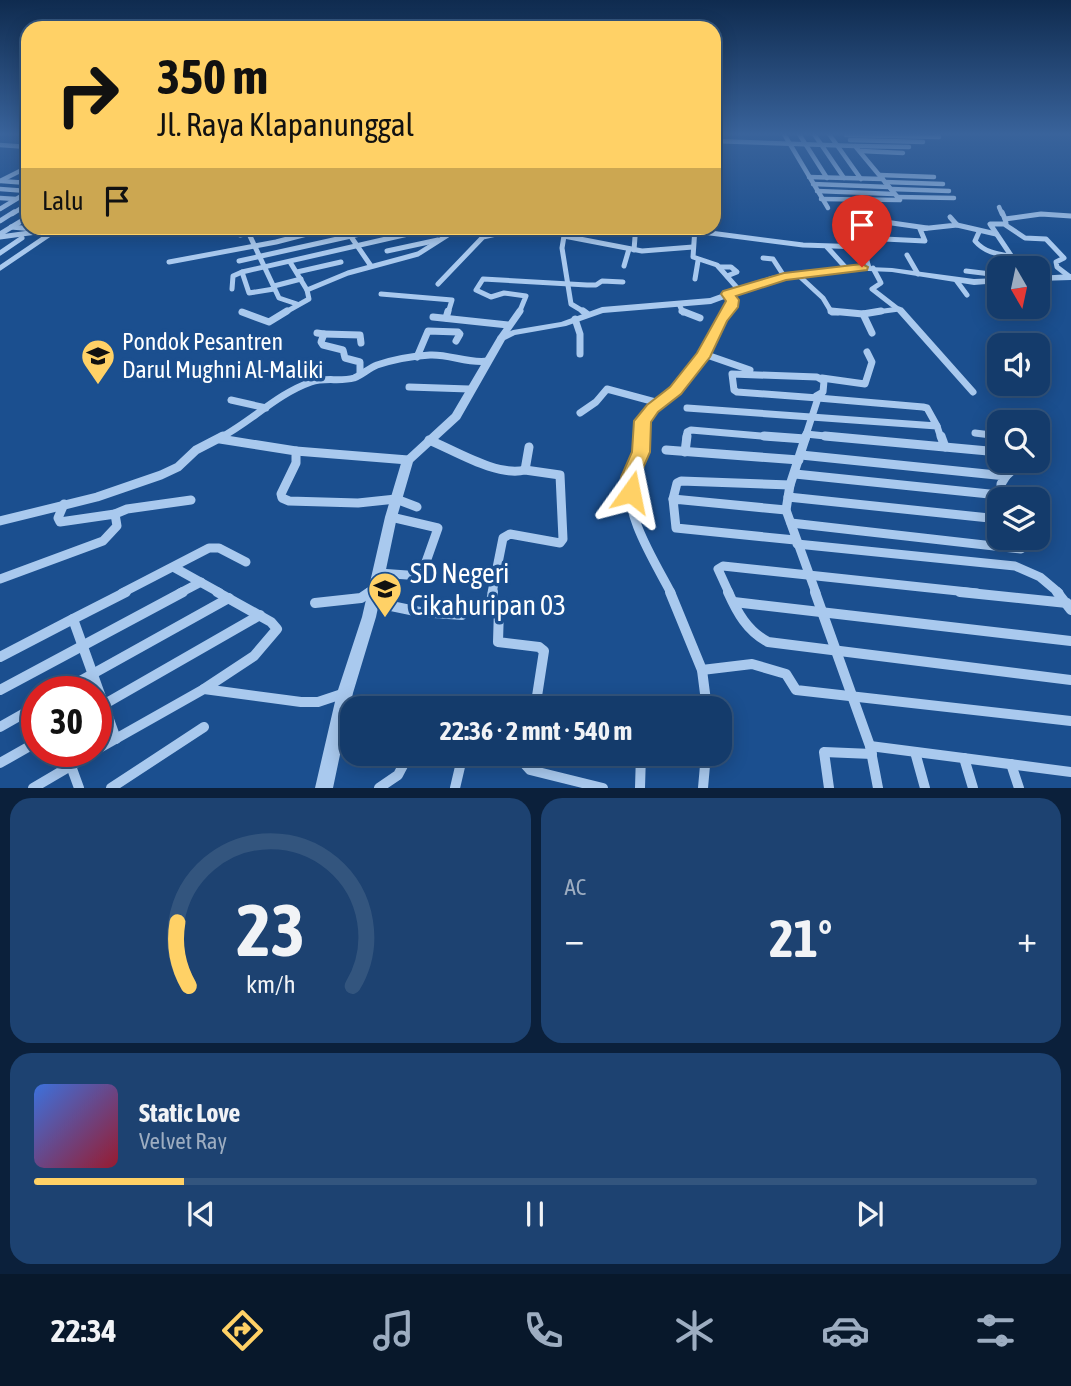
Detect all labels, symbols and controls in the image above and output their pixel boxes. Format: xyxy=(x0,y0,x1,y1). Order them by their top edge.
text: 350 m xyxy=(157,48,268,104)
icon: right xyxy=(42,49,133,140)
text: Jl. Raya Klapanunggal xyxy=(157,106,414,143)
icon: arrive xyxy=(98,182,136,220)
text: Lalu xyxy=(42,186,84,216)
pin xyxy=(832,195,892,267)
icon: arrive xyxy=(843,206,881,244)
north arrow xyxy=(987,256,1050,318)
map controls xyxy=(987,256,1050,550)
place label: Pondok Pesantren Darul Mughni Al-Maliki xyxy=(122,328,324,383)
button: sound xyxy=(987,333,1050,396)
school or university icon: Pondok Pesantren Darul Mughni Al-Maliki xyxy=(79,337,117,386)
button: search xyxy=(987,410,1050,473)
position arrow xyxy=(594,455,668,529)
button: layers xyxy=(987,487,1050,550)
place label: SD Negeri Cikahuripan 03 xyxy=(410,557,566,621)
school or university icon: SD Negeri Cikahuripan 03 xyxy=(366,570,404,619)
speed limit sign: 30 xyxy=(21,676,112,767)
text: 22:36 · 2 mnt · 540 m xyxy=(440,716,632,746)
text: AC xyxy=(565,874,586,900)
text: 23 xyxy=(236,889,304,972)
text: 21° xyxy=(769,908,832,968)
text: − xyxy=(565,917,584,960)
text: + xyxy=(1017,917,1037,960)
text: km/h xyxy=(245,970,295,998)
text: Static Love xyxy=(139,1098,240,1128)
text: Velvet Ray xyxy=(139,1128,227,1154)
icon: previous xyxy=(182,1195,220,1233)
icon: pause xyxy=(516,1195,554,1233)
icon: next xyxy=(851,1195,889,1233)
icon: directions xyxy=(218,1306,267,1355)
icon: music xyxy=(369,1306,418,1355)
icon: phone xyxy=(519,1306,568,1355)
icon: climate xyxy=(670,1306,719,1355)
icon: car xyxy=(821,1306,870,1355)
icon: filters xyxy=(971,1306,1020,1355)
text: 22:34 xyxy=(51,1312,117,1349)

